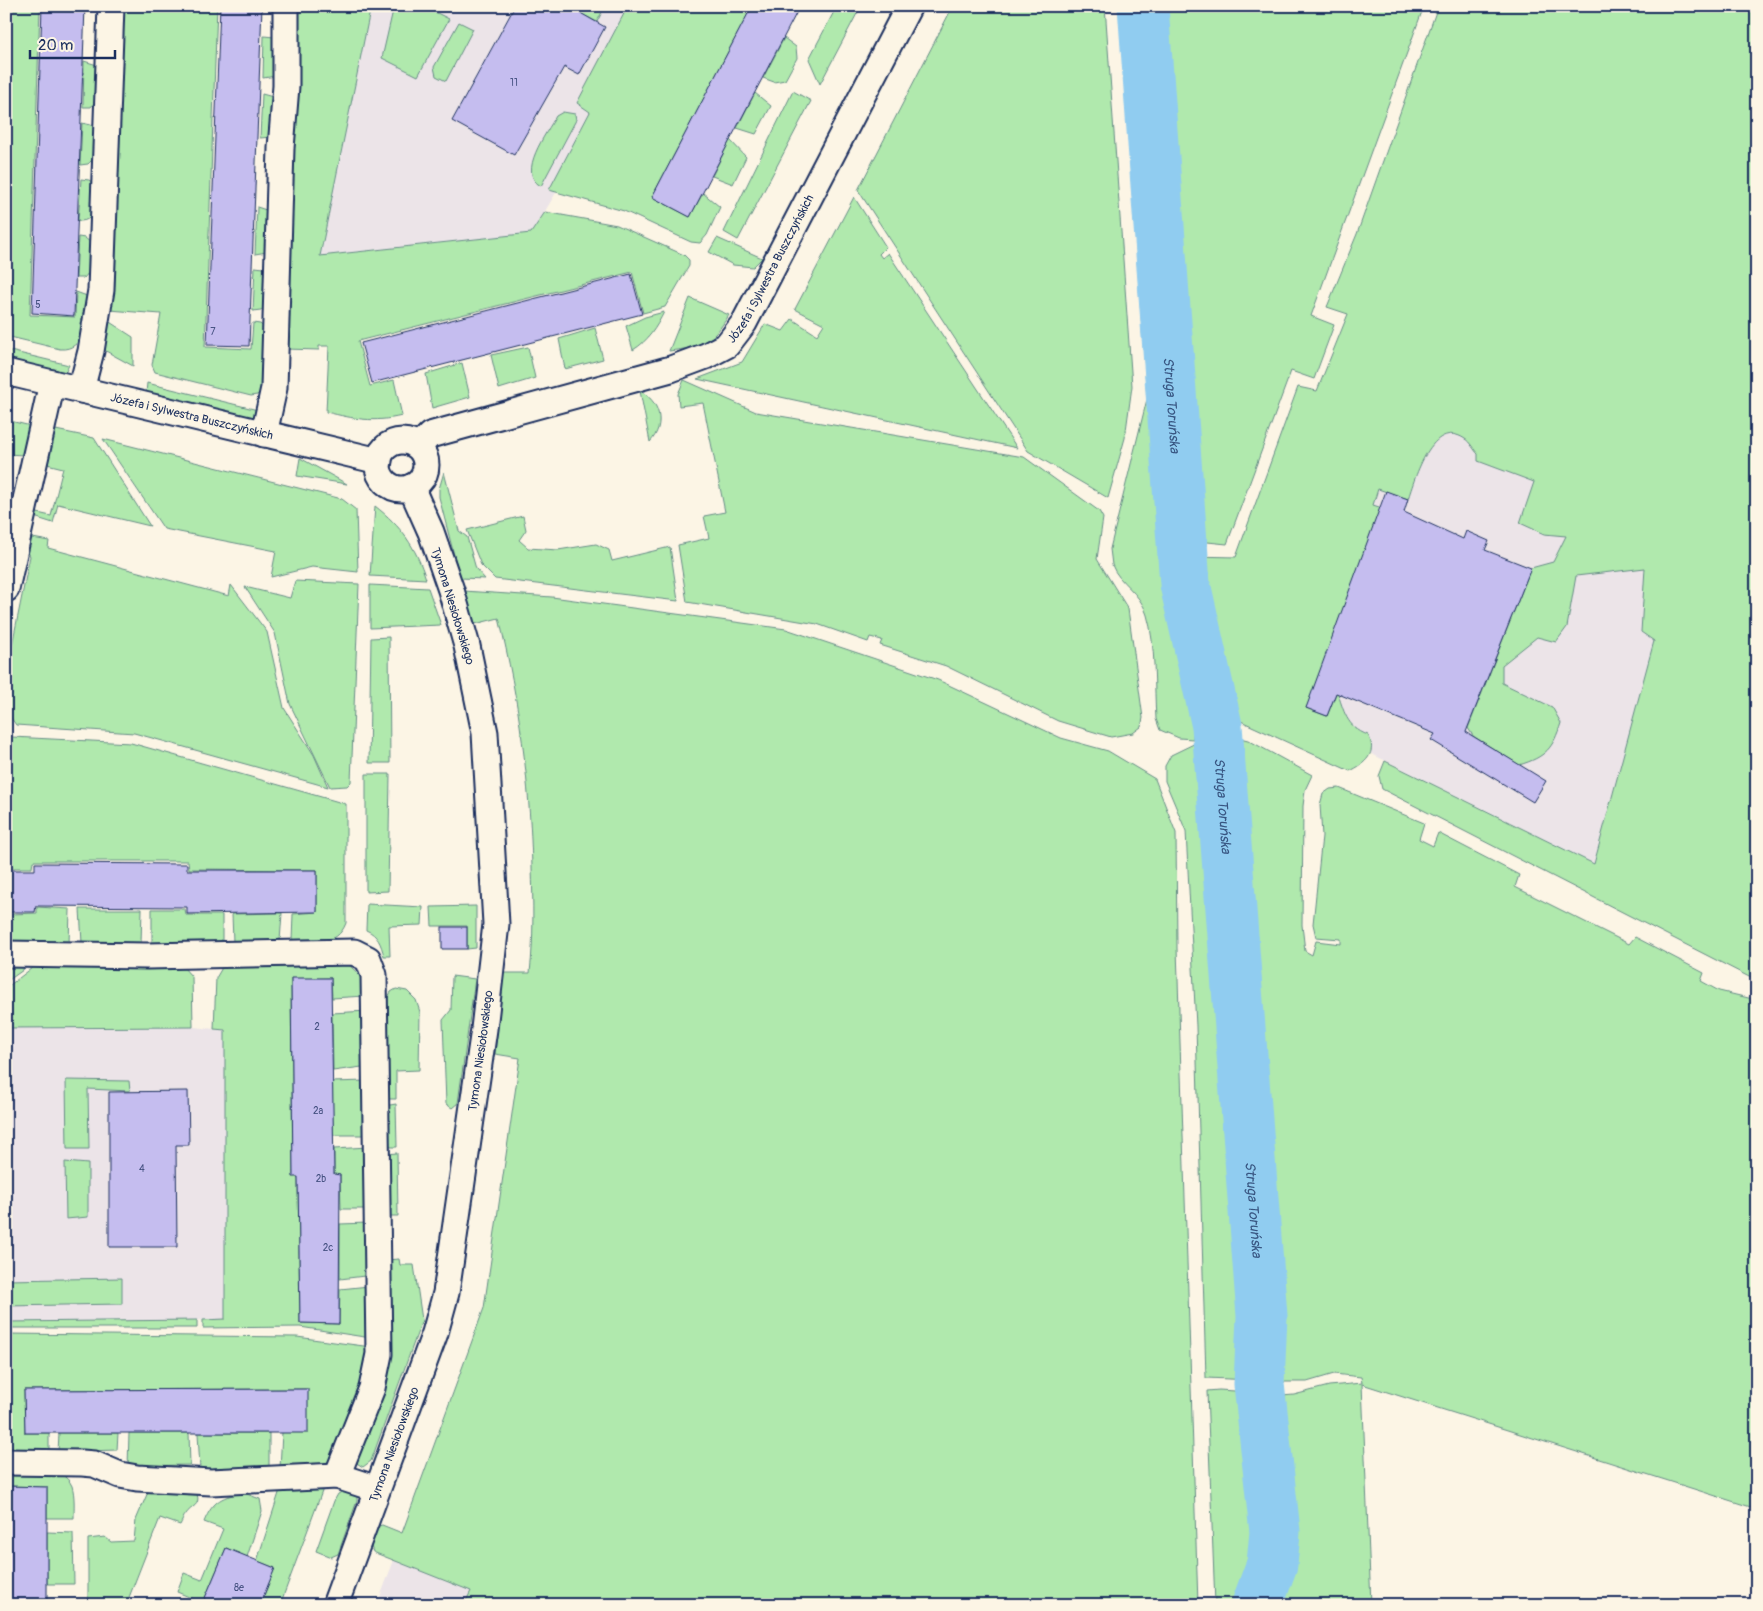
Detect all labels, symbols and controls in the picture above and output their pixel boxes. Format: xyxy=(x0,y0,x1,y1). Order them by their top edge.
scale bar xyxy=(30,28,115,60)
text: 20 m xyxy=(38,36,73,55)
house number: 11 xyxy=(510,77,518,89)
street label: Józefa i Sylwestra Buszczyńskich xyxy=(724,192,818,346)
house number: 5 xyxy=(35,299,41,311)
house number: 7 xyxy=(210,326,216,338)
water label: Struga Toruńska xyxy=(1160,357,1184,455)
street label: Józefa i Sylwestra Buszczyńskich xyxy=(109,390,275,444)
street label: Tymona Niesiołowskiego xyxy=(428,546,478,667)
water label: Struga Toruńska xyxy=(1210,757,1235,856)
street label: Tymona Niesiołowskiego xyxy=(465,989,496,1112)
house number: 2 xyxy=(314,1021,320,1033)
house number: 2a xyxy=(313,1105,323,1117)
water label: Struga Toruńska xyxy=(1241,1161,1266,1259)
house number: 4 xyxy=(139,1163,145,1175)
house number: 2b xyxy=(316,1173,326,1185)
house number: 2c xyxy=(323,1242,333,1254)
street label: Tymona Niesiołowskiego xyxy=(366,1384,423,1504)
house number: 8e xyxy=(234,1582,244,1594)

